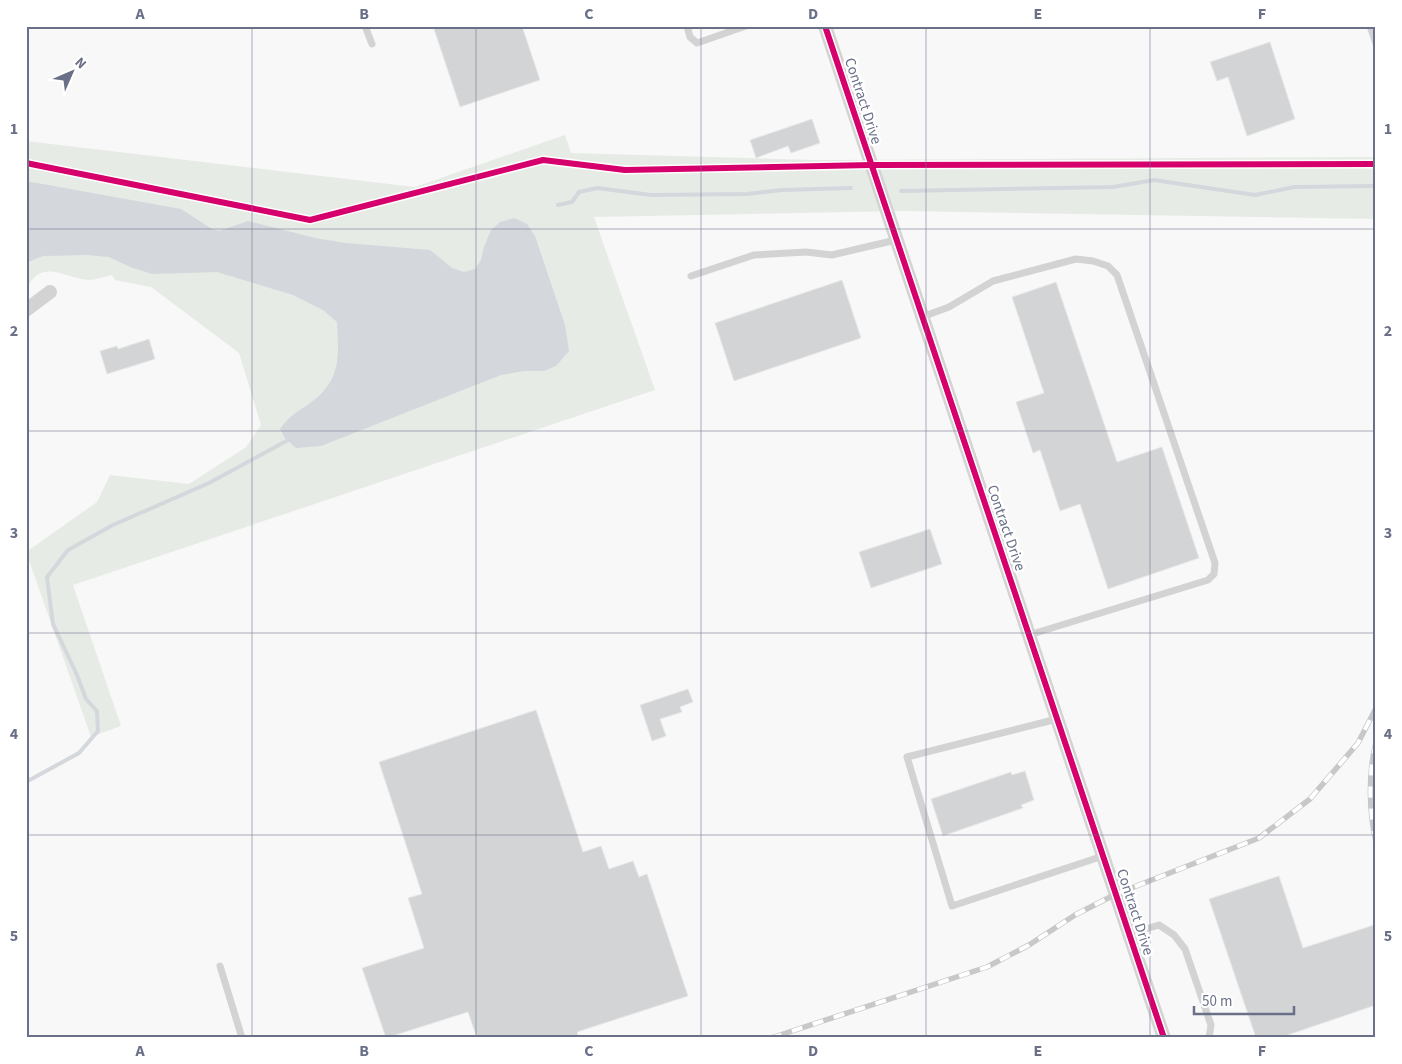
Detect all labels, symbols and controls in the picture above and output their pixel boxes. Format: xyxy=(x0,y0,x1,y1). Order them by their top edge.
text: A xyxy=(134,3,145,25)
text: B xyxy=(359,3,369,25)
text: C xyxy=(584,3,594,25)
text: D xyxy=(808,3,818,25)
text: E xyxy=(1034,3,1042,25)
text: F xyxy=(1258,3,1266,25)
north arrow xyxy=(48,48,98,98)
text: N xyxy=(70,53,91,74)
street label: Contract Drive xyxy=(839,55,887,147)
text: 1 xyxy=(10,118,18,140)
text: 1 xyxy=(1384,118,1392,140)
text: 2 xyxy=(10,320,18,342)
text: 2 xyxy=(1384,320,1392,342)
street label: Contract Drive xyxy=(981,482,1031,574)
text: 3 xyxy=(10,522,18,544)
text: 3 xyxy=(1384,522,1392,544)
text: 4 xyxy=(10,723,19,745)
text: 4 xyxy=(1384,723,1393,745)
street label: Contract Drive xyxy=(1111,866,1159,958)
text: 5 xyxy=(10,925,18,947)
text: 5 xyxy=(1384,925,1392,947)
scale bar xyxy=(1194,984,1294,1016)
text: 50 m xyxy=(1202,991,1232,1012)
text: A xyxy=(134,1040,145,1062)
text: B xyxy=(359,1040,369,1062)
text: C xyxy=(584,1040,594,1062)
text: D xyxy=(808,1040,818,1062)
text: E xyxy=(1034,1040,1042,1062)
text: F xyxy=(1258,1040,1266,1062)

